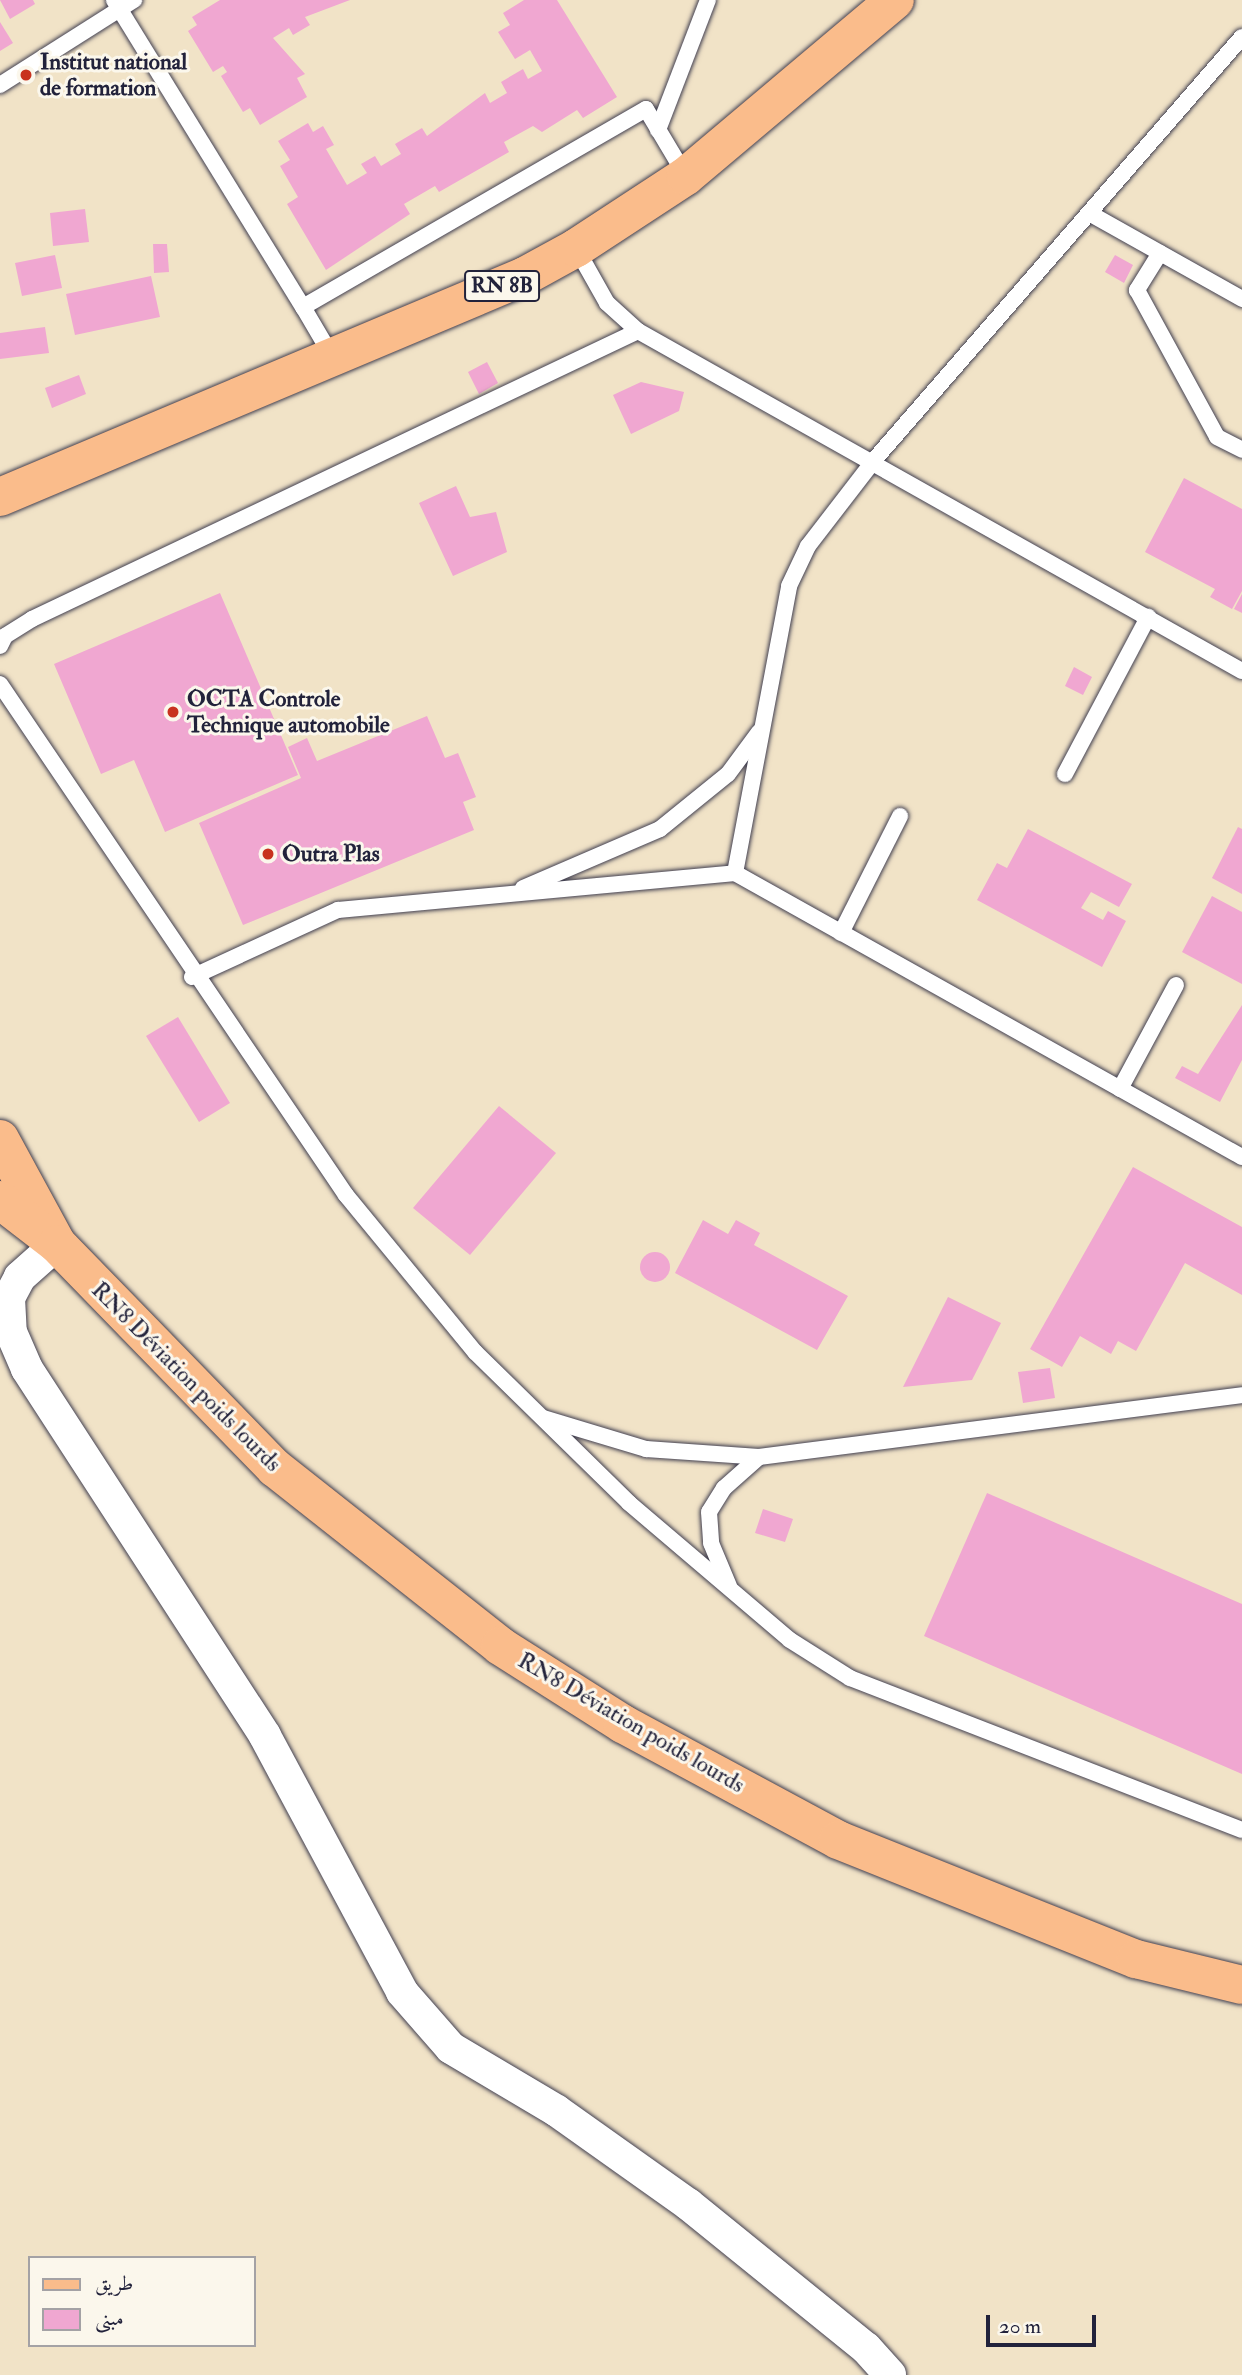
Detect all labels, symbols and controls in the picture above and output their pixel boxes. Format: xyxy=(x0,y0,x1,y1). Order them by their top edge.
place label: Institut national de formation xyxy=(40,48,187,102)
marker: Institut national de formation xyxy=(18,67,34,83)
road number: RN 8B xyxy=(463,268,540,304)
place label: OCTA Controle Technique automobile xyxy=(187,685,390,739)
marker: OCTA Controle Technique automobile xyxy=(165,704,181,720)
place label: Outra Plas xyxy=(282,840,380,868)
marker: Outra Plas xyxy=(260,846,276,862)
street label: RN8 Déviation poids lourds xyxy=(85,1276,287,1478)
street label: RN8 Déviation poids lourds xyxy=(513,1647,749,1799)
legend xyxy=(28,2256,256,2347)
text: طريق xyxy=(95,2270,133,2297)
scale bar xyxy=(990,2302,1100,2346)
text: مبنى xyxy=(95,2305,124,2332)
text: 20 m xyxy=(999,2313,1041,2340)

